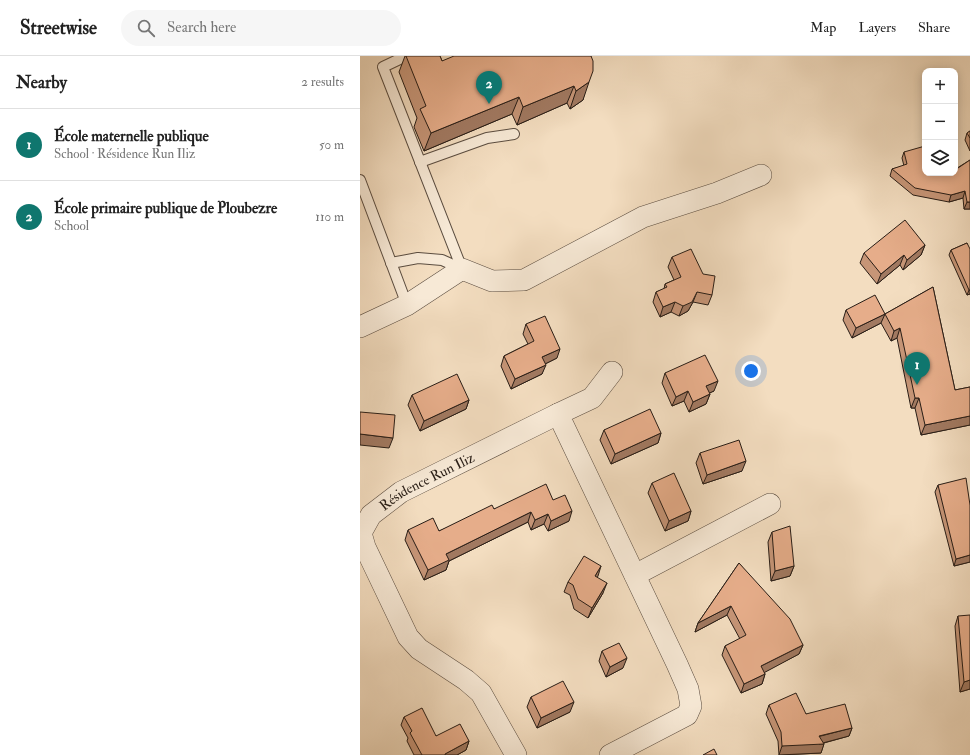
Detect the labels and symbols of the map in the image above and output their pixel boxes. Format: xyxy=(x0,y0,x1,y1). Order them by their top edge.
pin: 2 xyxy=(476,71,502,104)
pin: 1 xyxy=(904,352,930,385)
your location xyxy=(741,361,761,381)
street label: Résidence Run Iliz xyxy=(376,448,477,514)

